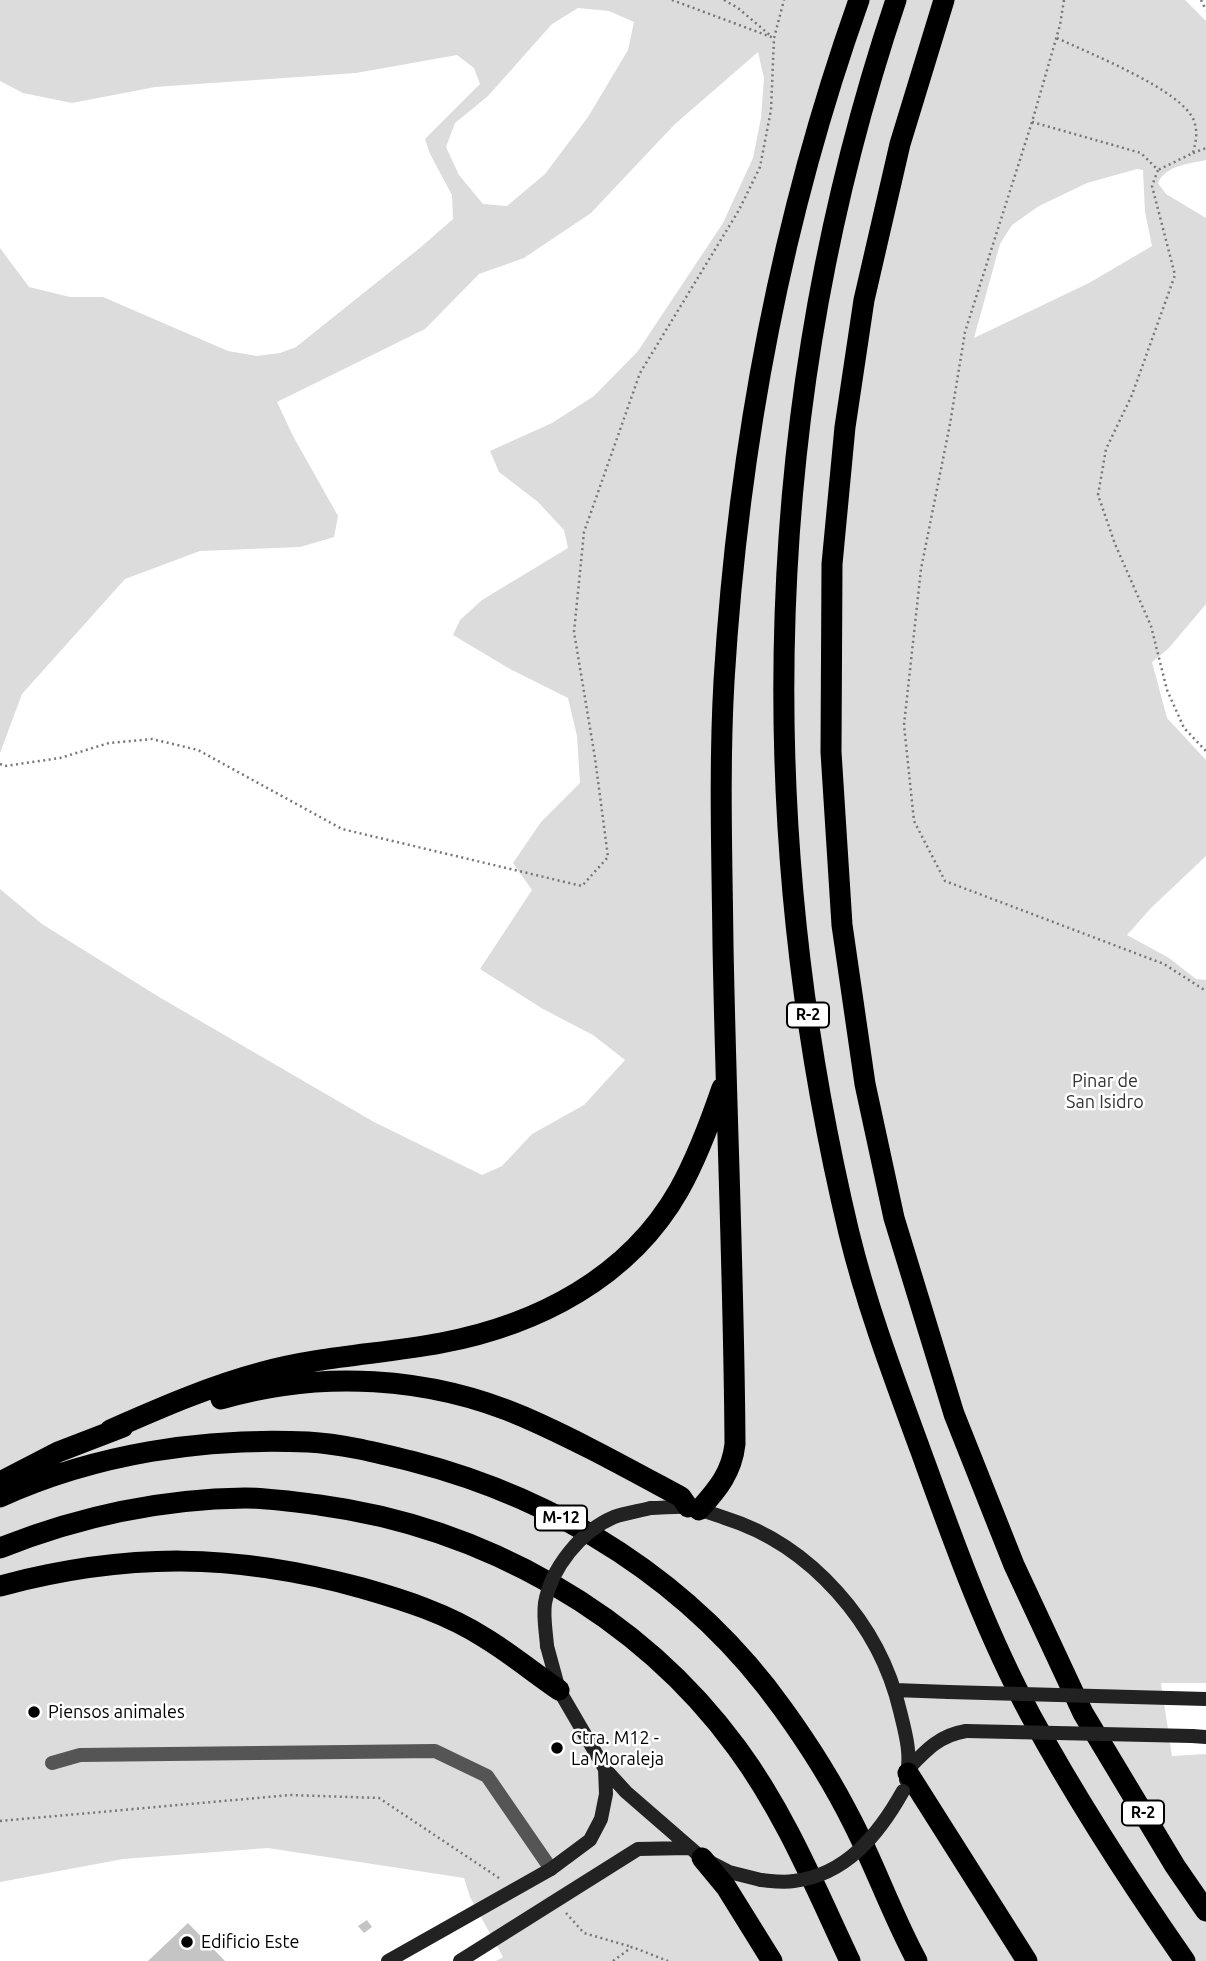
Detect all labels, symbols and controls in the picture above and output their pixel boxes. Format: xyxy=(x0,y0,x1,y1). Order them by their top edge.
road number: R-2 xyxy=(787,1002,829,1028)
park label: Pinar de San Isidro xyxy=(1066,1070,1144,1112)
road number: M-12 xyxy=(535,1506,587,1530)
place label: Piensos animales xyxy=(48,1701,185,1723)
marker: Piensos animales xyxy=(26,1704,42,1720)
place label: Ctra. M12 - La Moraleja xyxy=(571,1727,664,1770)
marker: Ctra. M12 - La Moraleja xyxy=(549,1740,565,1756)
road number: R-2 xyxy=(1122,1800,1164,1826)
place label: Edificio Este xyxy=(201,1931,299,1953)
marker: Edificio Este xyxy=(179,1934,195,1950)

